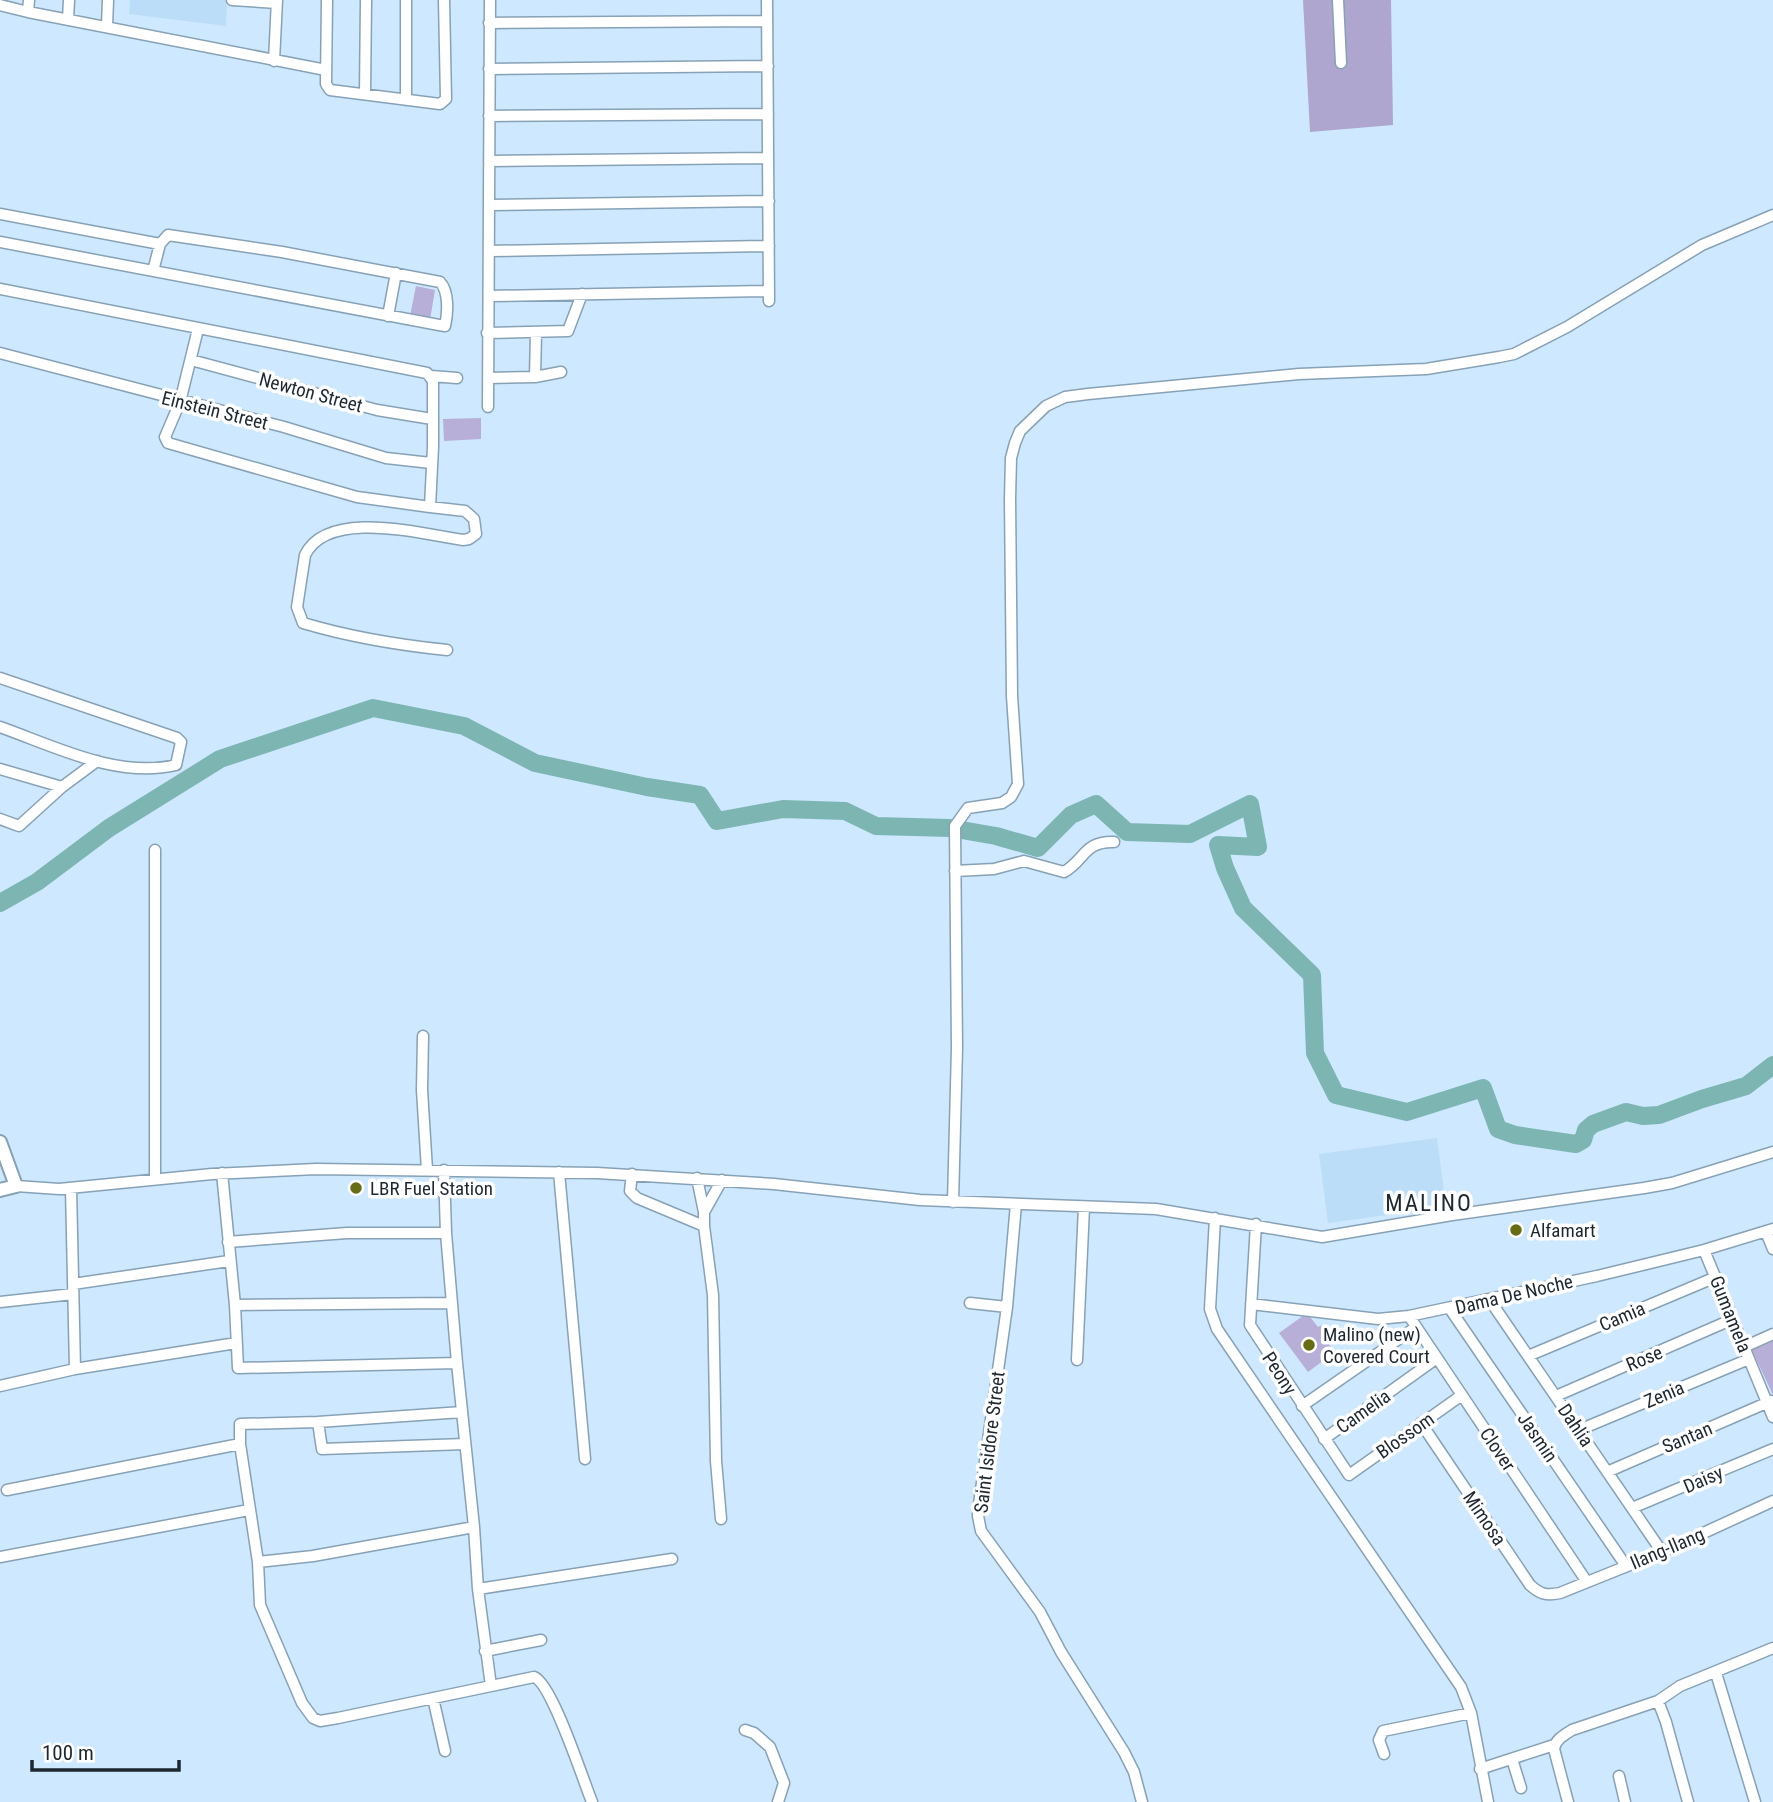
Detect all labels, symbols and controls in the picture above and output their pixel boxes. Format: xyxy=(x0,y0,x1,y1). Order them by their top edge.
street label: Newton Street xyxy=(257,368,365,417)
street label: Einstein Street xyxy=(159,386,270,435)
place label: LBR Fuel Station xyxy=(370,1177,493,1200)
marker: LBR Fuel Station xyxy=(348,1180,364,1196)
district label: MALINO xyxy=(1385,1190,1473,1217)
place label: Alfamart xyxy=(1530,1219,1596,1242)
marker: Alfamart xyxy=(1508,1222,1524,1238)
street label: Dama De Noche xyxy=(1453,1270,1575,1319)
street label: Gumamela xyxy=(1705,1273,1756,1356)
street label: Camia xyxy=(1596,1297,1649,1336)
place label: Malino (new) Covered Court xyxy=(1323,1323,1430,1368)
marker: Malino (new) Covered Court xyxy=(1301,1337,1317,1353)
street label: Rose xyxy=(1623,1341,1666,1376)
street label: Peony xyxy=(1257,1348,1302,1399)
street label: Saint Isidore Street xyxy=(969,1370,1010,1514)
street label: Zenia xyxy=(1641,1376,1688,1413)
street label: Camelia xyxy=(1332,1385,1395,1438)
street label: Dahlia xyxy=(1553,1399,1598,1451)
street label: Blossom xyxy=(1372,1407,1439,1464)
street label: Jasmin xyxy=(1513,1408,1562,1466)
street label: Santan xyxy=(1659,1417,1716,1458)
street label: Clover xyxy=(1475,1423,1520,1475)
street label: Daisy xyxy=(1680,1461,1727,1498)
street label: Mimosa xyxy=(1458,1487,1511,1550)
street label: Ilang-Ilang xyxy=(1627,1523,1708,1574)
scale bar xyxy=(32,1728,178,1772)
text: 100 m xyxy=(42,1741,94,1765)

